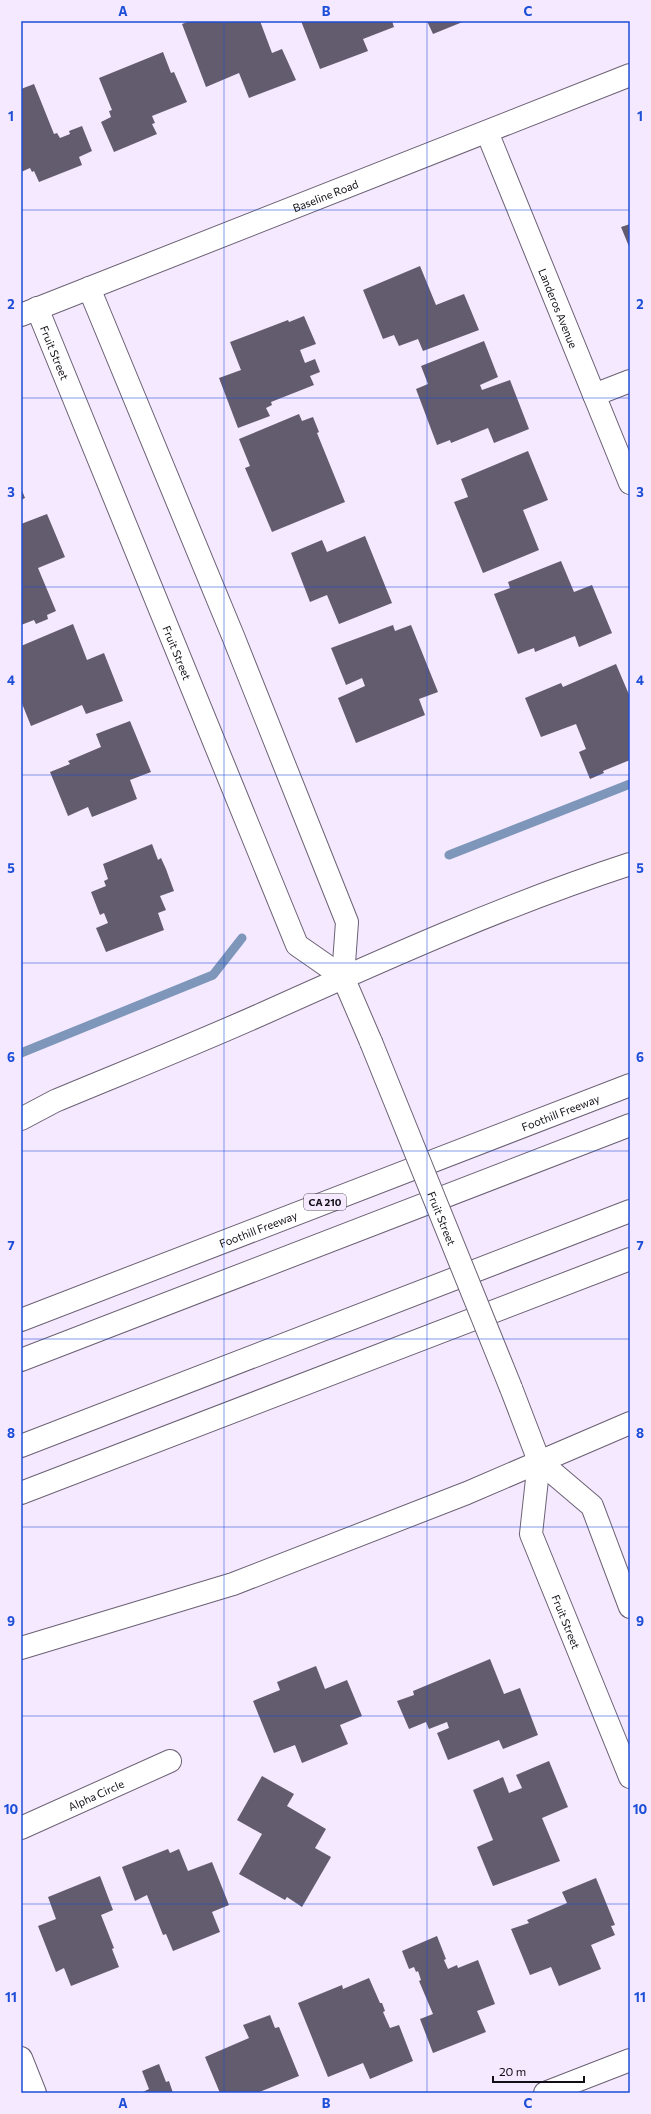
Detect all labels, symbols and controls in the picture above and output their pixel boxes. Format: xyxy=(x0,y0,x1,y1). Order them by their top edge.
text: A xyxy=(118,3,128,19)
text: B xyxy=(322,3,331,19)
text: C xyxy=(524,3,533,19)
text: 1 xyxy=(8,108,14,124)
text: 1 xyxy=(637,108,643,124)
street label: Baseline Road xyxy=(291,176,360,214)
street label: Landeros Avenue xyxy=(537,266,581,350)
text: 2 xyxy=(7,296,15,312)
text: 2 xyxy=(636,296,644,312)
street label: Fruit Street xyxy=(38,323,72,382)
text: 3 xyxy=(7,484,15,500)
text: 3 xyxy=(636,484,644,500)
street label: Fruit Street xyxy=(161,623,195,682)
text: 4 xyxy=(7,672,15,688)
text: 4 xyxy=(636,672,644,688)
text: 5 xyxy=(7,860,15,876)
text: 5 xyxy=(636,860,644,876)
text: 6 xyxy=(7,1049,15,1065)
text: 6 xyxy=(636,1049,644,1065)
street label: Foothill Freeway xyxy=(519,1091,601,1133)
street label: Fruit Street xyxy=(425,1189,459,1248)
road number: CA 210 xyxy=(304,1194,346,1210)
street label: Foothill Freeway xyxy=(217,1208,299,1249)
text: 7 xyxy=(7,1237,15,1253)
text: 7 xyxy=(636,1237,644,1253)
text: 8 xyxy=(7,1425,15,1441)
text: 8 xyxy=(636,1425,644,1441)
street label: Fruit Street xyxy=(550,1592,584,1651)
text: 9 xyxy=(7,1613,15,1629)
text: 9 xyxy=(636,1613,644,1629)
street label: Alpha Circle xyxy=(66,1776,126,1813)
text: 10 xyxy=(4,1801,19,1817)
text: 10 xyxy=(633,1801,648,1817)
text: 11 xyxy=(5,1989,17,2005)
text: 11 xyxy=(634,1989,646,2005)
scale bar xyxy=(493,2058,584,2084)
text: 20 m xyxy=(499,2064,526,2078)
text: A xyxy=(118,2095,128,2111)
text: B xyxy=(322,2095,331,2111)
text: C xyxy=(524,2095,533,2111)

